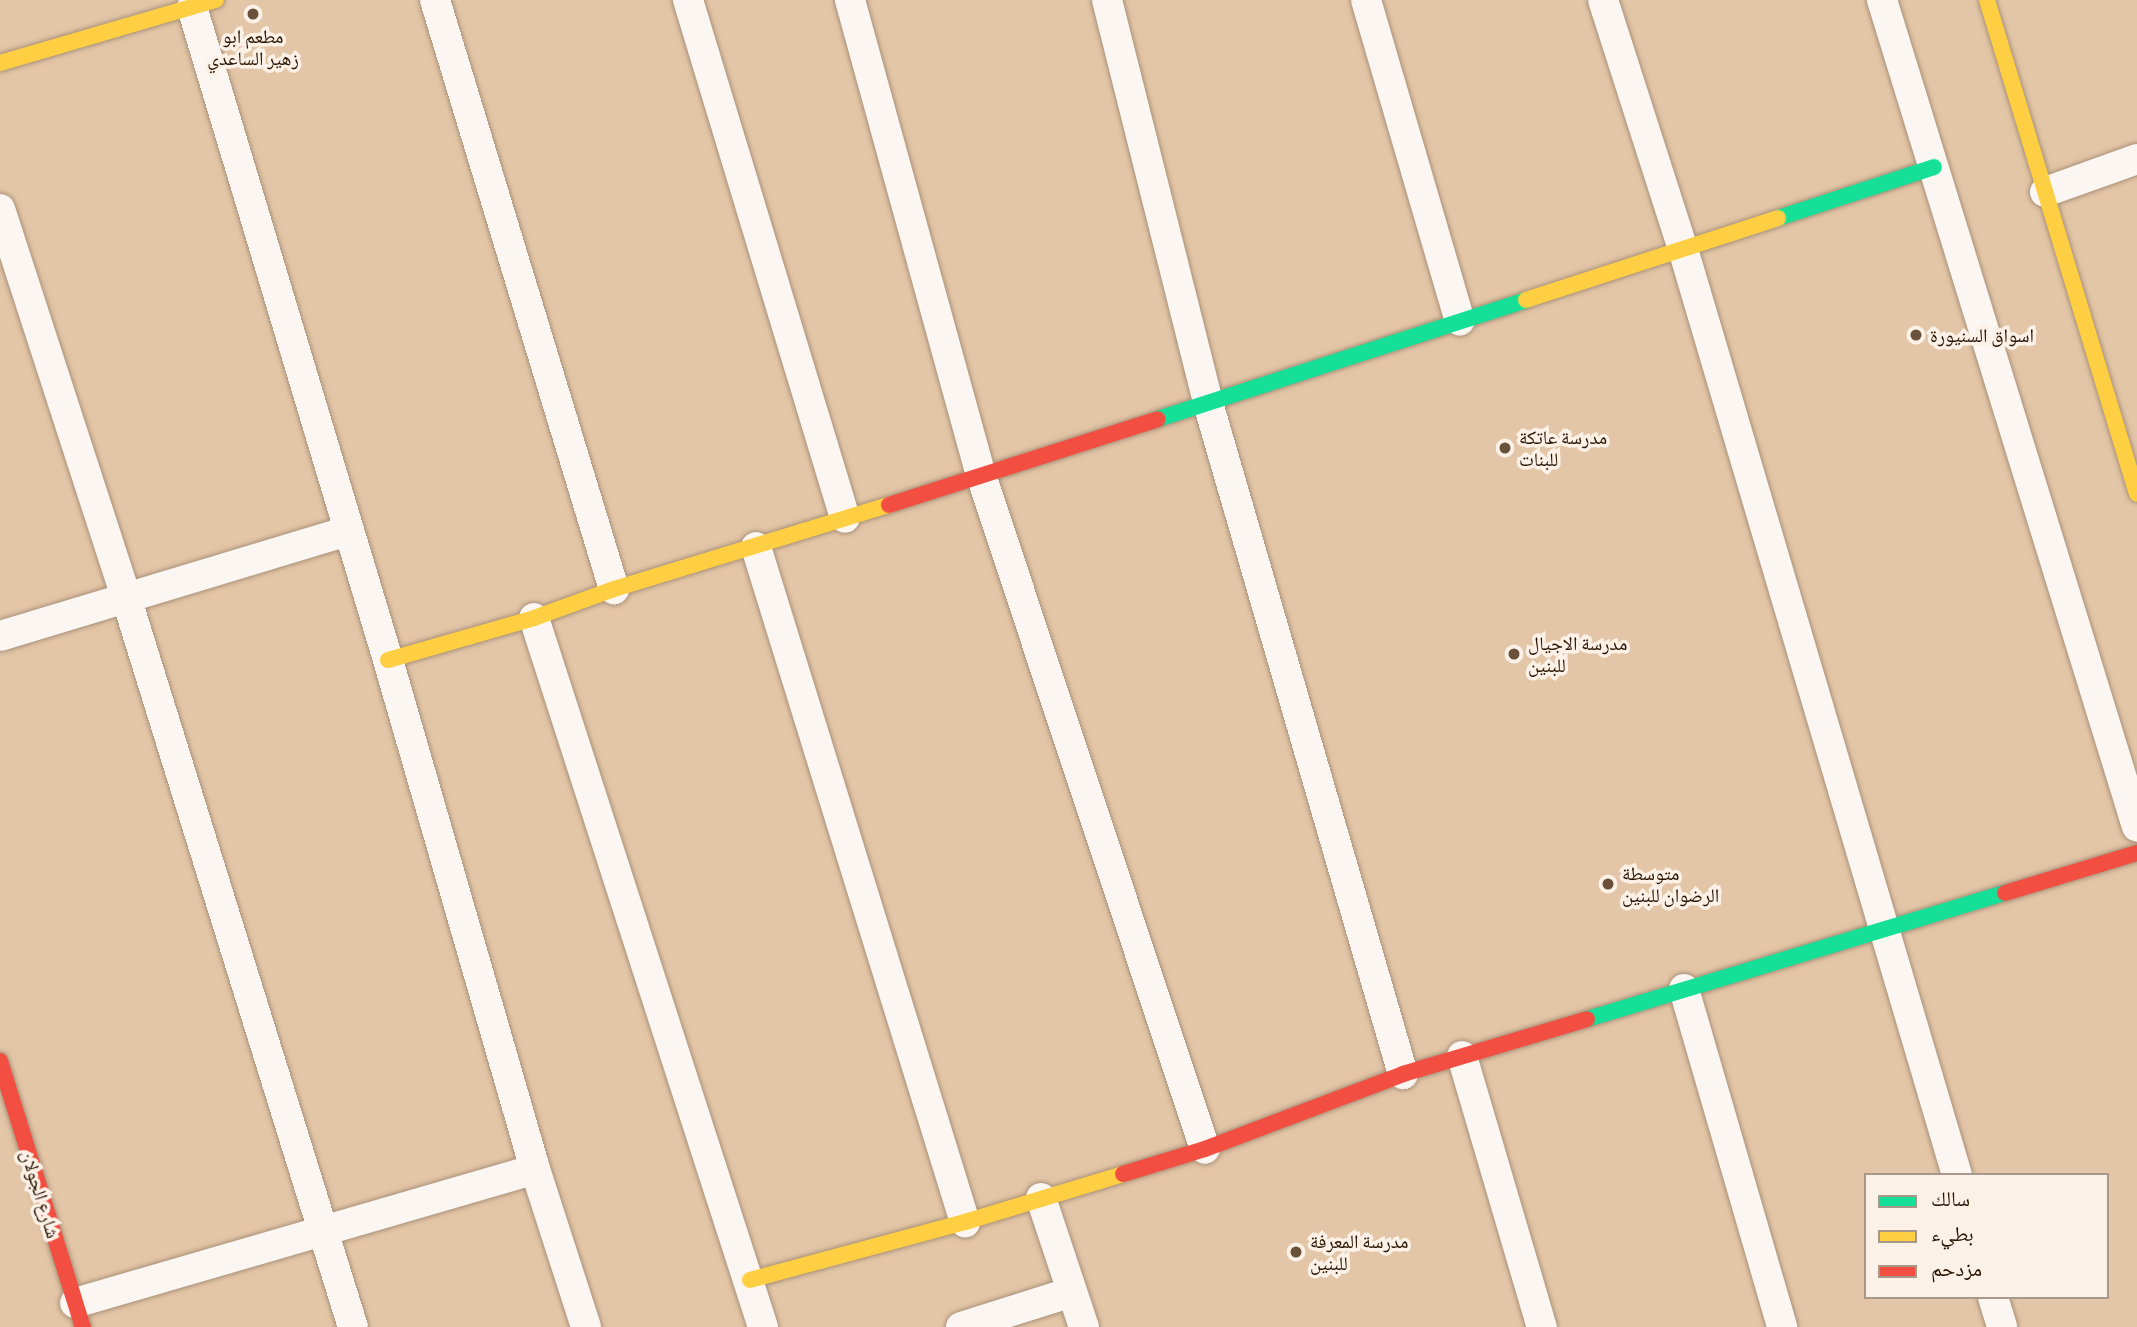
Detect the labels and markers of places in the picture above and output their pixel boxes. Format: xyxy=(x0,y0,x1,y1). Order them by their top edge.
marker: مطعم ابو زهير الساعدي xyxy=(245,6,261,22)
place label: مطعم ابو زهير الساعدي xyxy=(207,25,299,69)
place label: اسواق السنيورة xyxy=(1930,324,2034,346)
marker: اسواق السنيورة xyxy=(1908,327,1924,343)
place label: مدرسة عاتكة للبنات xyxy=(1519,426,1607,470)
marker: مدرسة عاتكة للبنات xyxy=(1497,440,1513,456)
place label: مدرسة الاجيال للبنين xyxy=(1528,632,1627,676)
marker: مدرسة الاجيال للبنين xyxy=(1506,646,1522,662)
place label: متوسطة الرضوان للبنين xyxy=(1622,862,1719,906)
marker: متوسطة الرضوان للبنين xyxy=(1600,876,1616,892)
place label: مدرسة المعرفة للبنين xyxy=(1310,1230,1408,1274)
marker: مدرسة المعرفة للبنين xyxy=(1288,1244,1304,1260)

